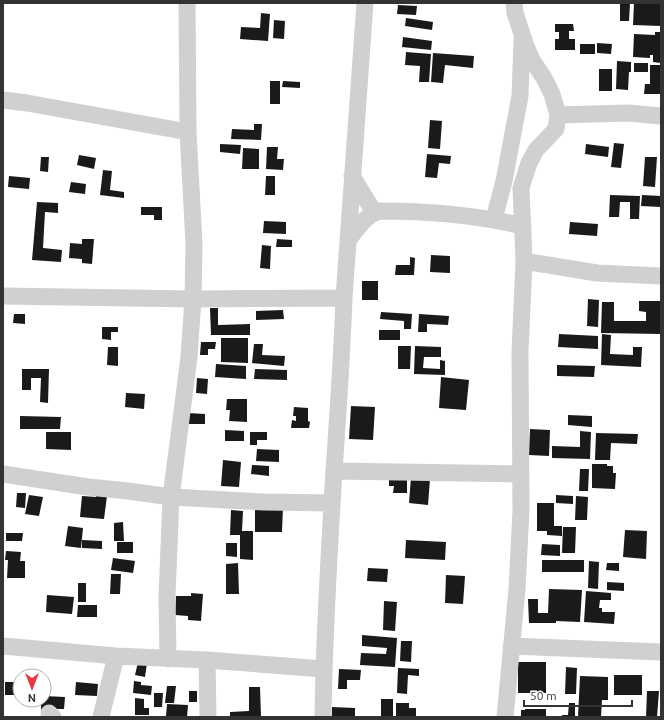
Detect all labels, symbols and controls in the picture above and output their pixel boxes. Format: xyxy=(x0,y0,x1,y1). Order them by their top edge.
north arrow xyxy=(12,668,52,708)
scale bar xyxy=(524,682,632,708)
text: 50 m xyxy=(530,689,557,702)
text: N xyxy=(28,692,36,704)

